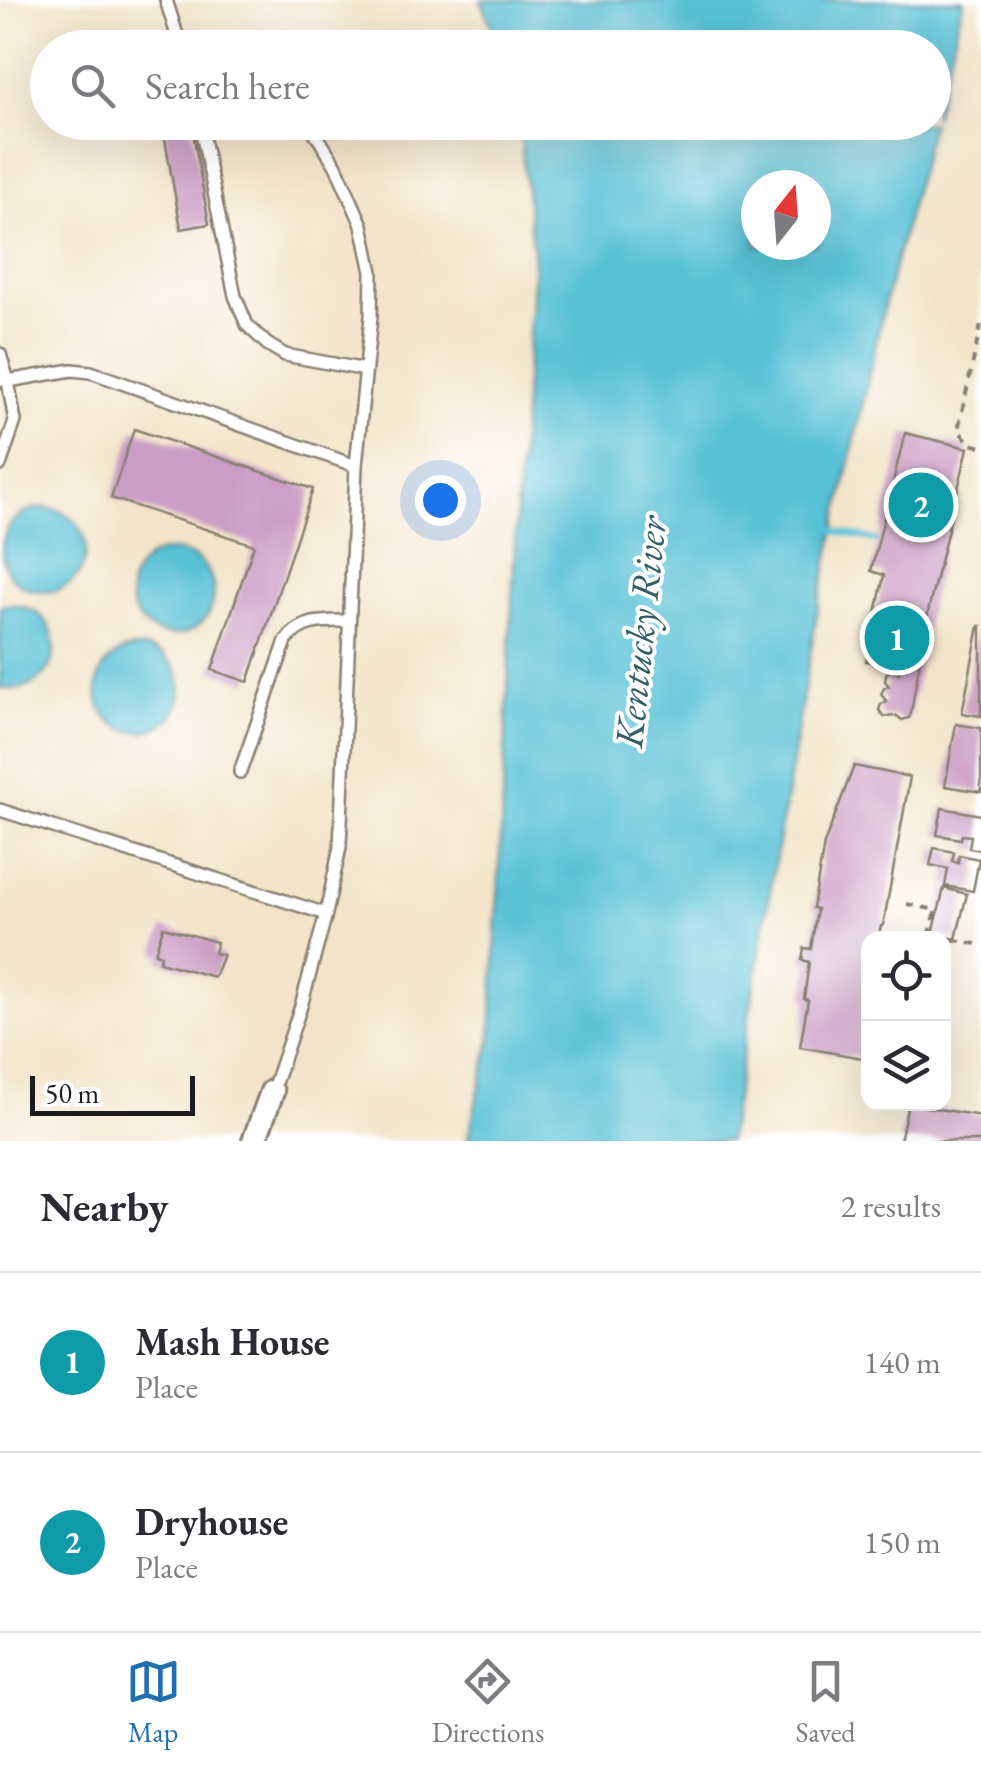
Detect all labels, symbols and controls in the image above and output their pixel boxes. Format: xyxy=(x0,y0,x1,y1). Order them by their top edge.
search box xyxy=(30,30,951,140)
icon: search xyxy=(65,58,120,113)
text: Search here xyxy=(145,61,310,110)
north arrow xyxy=(741,170,831,260)
pin: 2 xyxy=(888,468,954,542)
your location xyxy=(415,475,466,526)
water label: Kentucky River xyxy=(602,512,678,751)
pin: 1 xyxy=(864,600,930,676)
map controls xyxy=(861,931,951,1111)
button: locate xyxy=(861,931,951,1021)
button: layers xyxy=(861,1021,951,1111)
scale bar xyxy=(30,1071,195,1116)
text: 50 m xyxy=(45,1075,99,1111)
text: Nearby xyxy=(40,1179,169,1234)
text: 2 results xyxy=(841,1185,941,1227)
text: Mash House xyxy=(135,1317,330,1366)
text: 1 xyxy=(64,1341,81,1383)
text: 140 m xyxy=(864,1341,941,1383)
text: Place xyxy=(135,1366,198,1408)
text: Dryhouse xyxy=(135,1497,288,1546)
text: 2 xyxy=(64,1521,81,1563)
text: 150 m xyxy=(864,1521,941,1563)
text: Place xyxy=(135,1546,198,1588)
tab: Map xyxy=(126,1654,181,1750)
tab: Directions xyxy=(432,1654,544,1750)
tab: Saved xyxy=(795,1654,855,1750)

